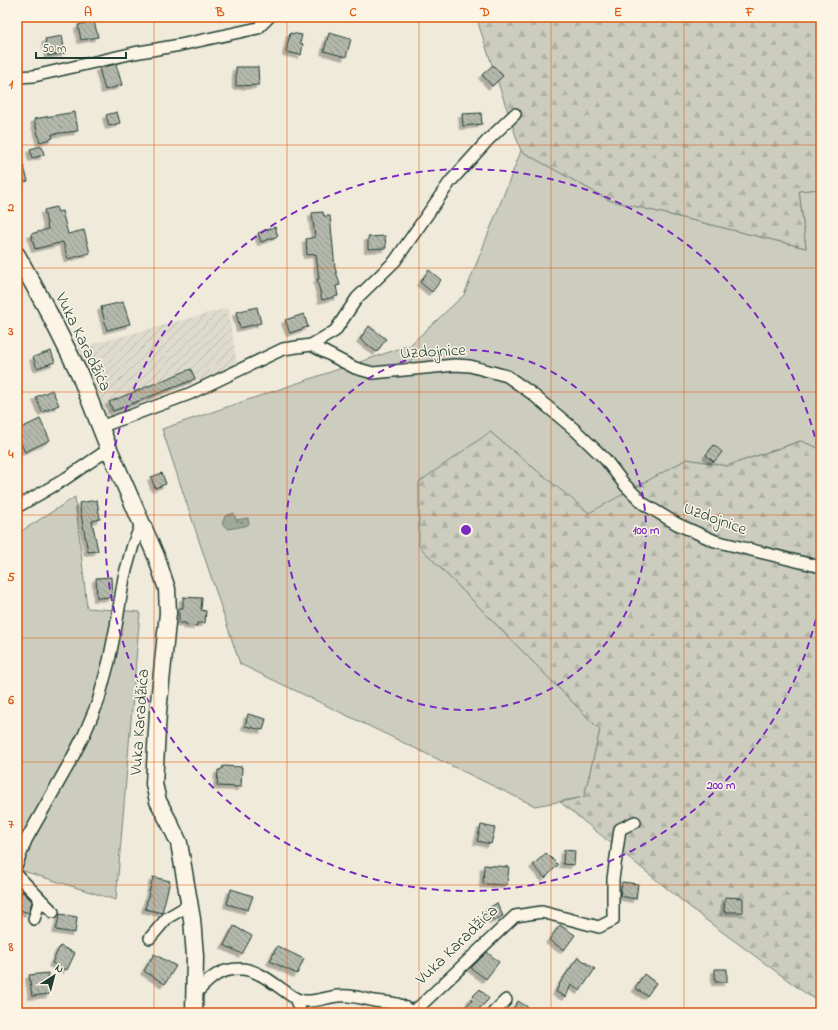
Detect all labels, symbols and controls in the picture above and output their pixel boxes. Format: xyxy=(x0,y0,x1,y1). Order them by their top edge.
text: A xyxy=(84,3,92,22)
text: B xyxy=(215,3,225,22)
text: C xyxy=(349,3,357,22)
text: D xyxy=(479,3,490,22)
text: E xyxy=(614,3,622,22)
text: F xyxy=(745,3,755,22)
scale bar xyxy=(36,34,126,60)
text: 50 m xyxy=(42,40,66,58)
text: 1 xyxy=(9,75,14,94)
text: 2 xyxy=(7,198,15,217)
street label: Vuka Karadžića xyxy=(48,288,118,396)
text: 3 xyxy=(7,322,14,341)
street label: Uzdojnice xyxy=(399,338,467,366)
text: 4 xyxy=(7,445,14,464)
street label: Uzdojnice xyxy=(680,496,751,542)
text: 100 m xyxy=(633,522,660,540)
centre of rings xyxy=(459,523,473,537)
text: 5 xyxy=(7,568,15,587)
street label: Vuka Karadžića xyxy=(124,668,156,777)
text: 6 xyxy=(7,691,14,710)
text: 200 m xyxy=(706,777,736,795)
text: 7 xyxy=(8,815,14,834)
street label: Vuka Karadžića xyxy=(409,899,504,992)
text: 8 xyxy=(8,938,14,957)
north arrow xyxy=(34,956,74,996)
text: N xyxy=(52,960,67,977)

